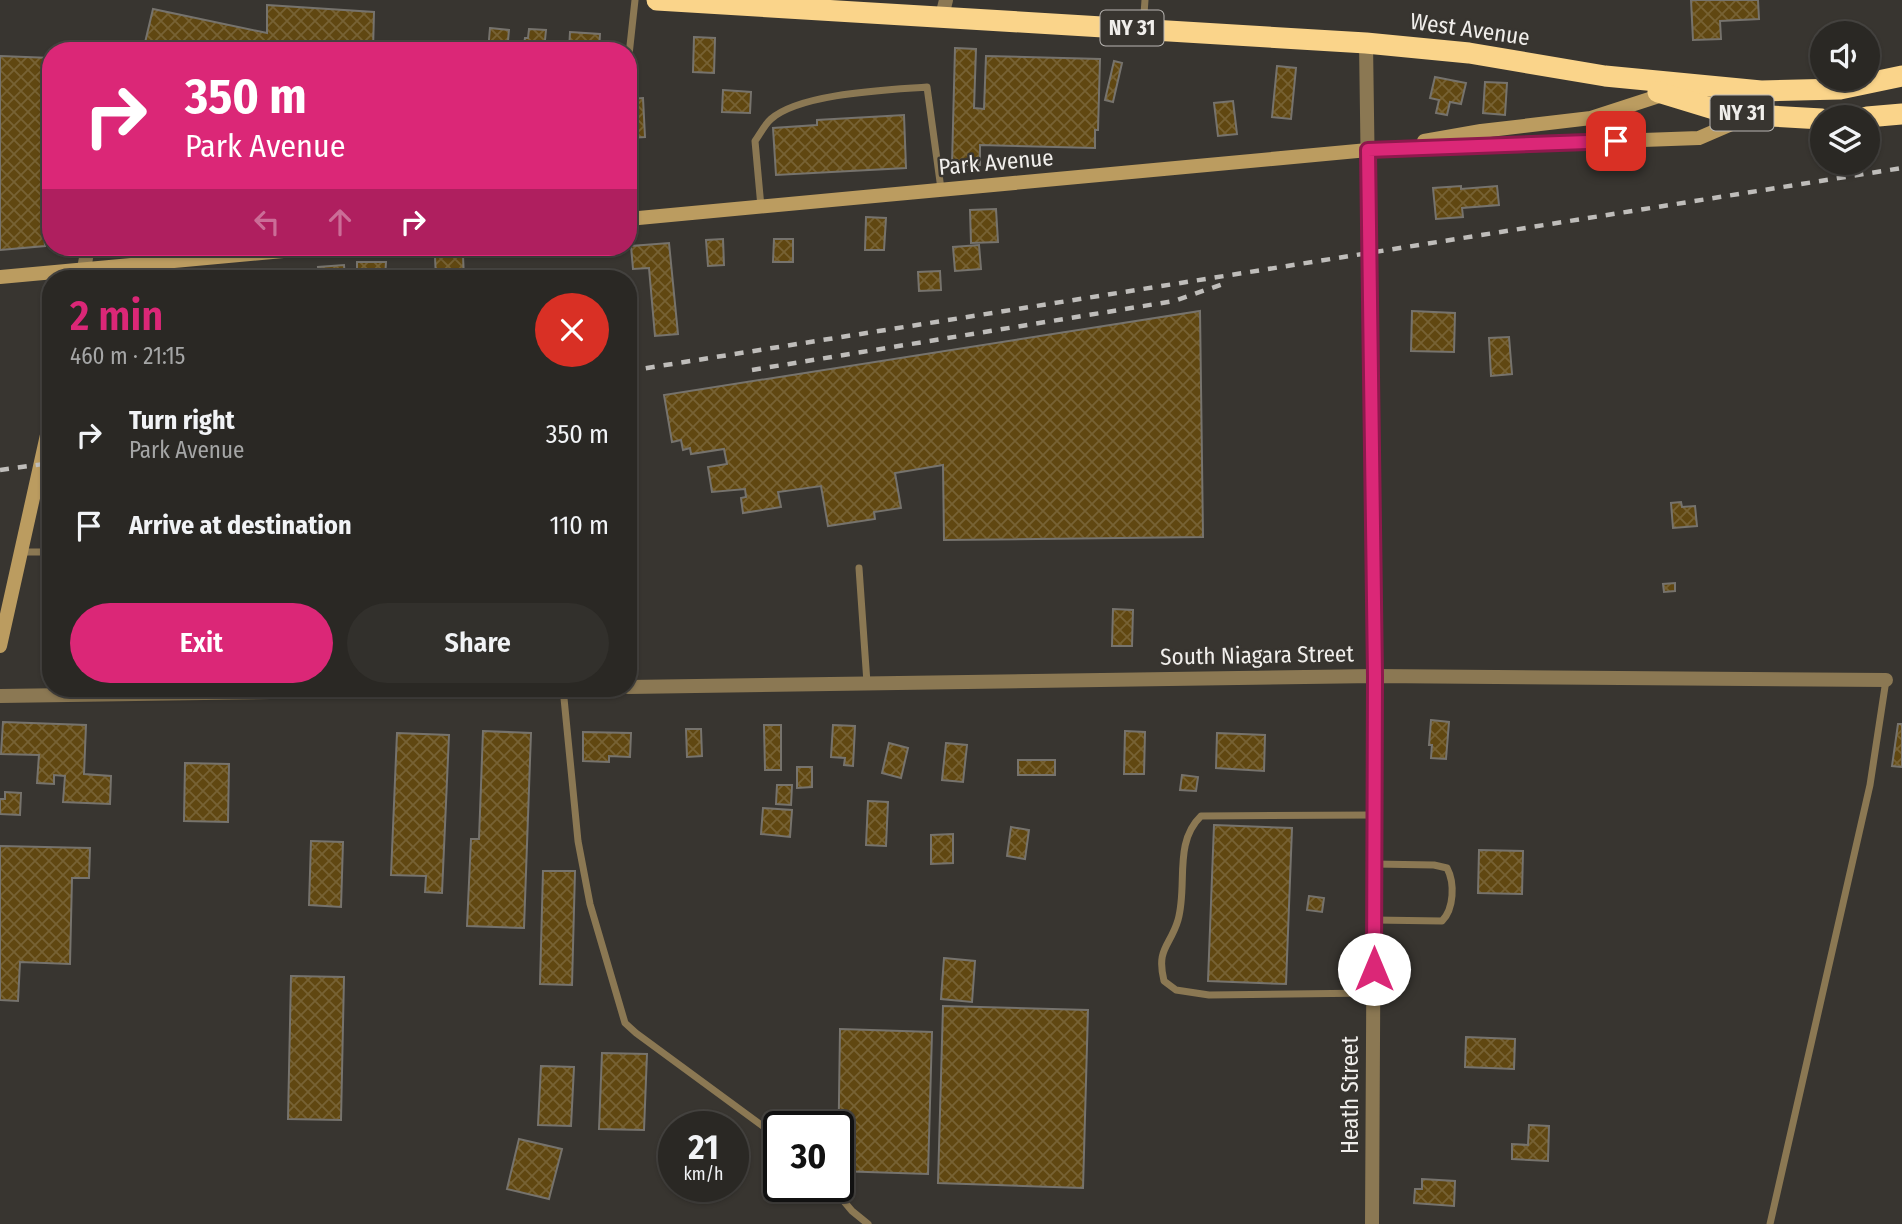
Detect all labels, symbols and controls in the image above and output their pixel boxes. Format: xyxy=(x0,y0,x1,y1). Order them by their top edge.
street label: West Avenue xyxy=(1409,7,1531,51)
road number: NY 31 xyxy=(1100,10,1164,46)
map controls xyxy=(1810,21,1880,175)
button: sound xyxy=(1810,21,1880,91)
text: 350 m xyxy=(185,67,307,126)
icon: right xyxy=(70,70,161,161)
road number: NY 31 xyxy=(1710,96,1774,130)
button: layers xyxy=(1810,105,1880,175)
pin xyxy=(1586,111,1646,171)
icon: arrive xyxy=(1597,122,1635,160)
text: Park Avenue xyxy=(185,127,346,165)
street label: Park Avenue xyxy=(937,143,1055,181)
icon: left xyxy=(248,203,286,241)
icon: ahead xyxy=(321,203,359,241)
icon: right xyxy=(394,203,432,241)
text: 2 min xyxy=(70,291,163,341)
button: close xyxy=(535,293,609,367)
text: 460 m · 21:15 xyxy=(70,342,185,370)
text: Turn right xyxy=(129,405,235,436)
icon: right xyxy=(70,416,108,454)
text: 350 m xyxy=(546,419,609,450)
text: Park Avenue xyxy=(129,436,244,464)
icon: arrive xyxy=(70,507,108,545)
text: Arrive at destination xyxy=(129,510,352,541)
text: 110 m xyxy=(549,510,609,541)
button: Exit xyxy=(70,603,333,683)
button: Share xyxy=(347,603,609,683)
street label: South Niagara Street xyxy=(1160,639,1354,671)
position arrow xyxy=(1337,932,1411,1006)
street label: Heath Street xyxy=(1336,1036,1364,1154)
speed limit sign: 30 xyxy=(763,1111,854,1202)
text: 21 xyxy=(688,1126,719,1168)
text: km/h xyxy=(683,1163,724,1185)

